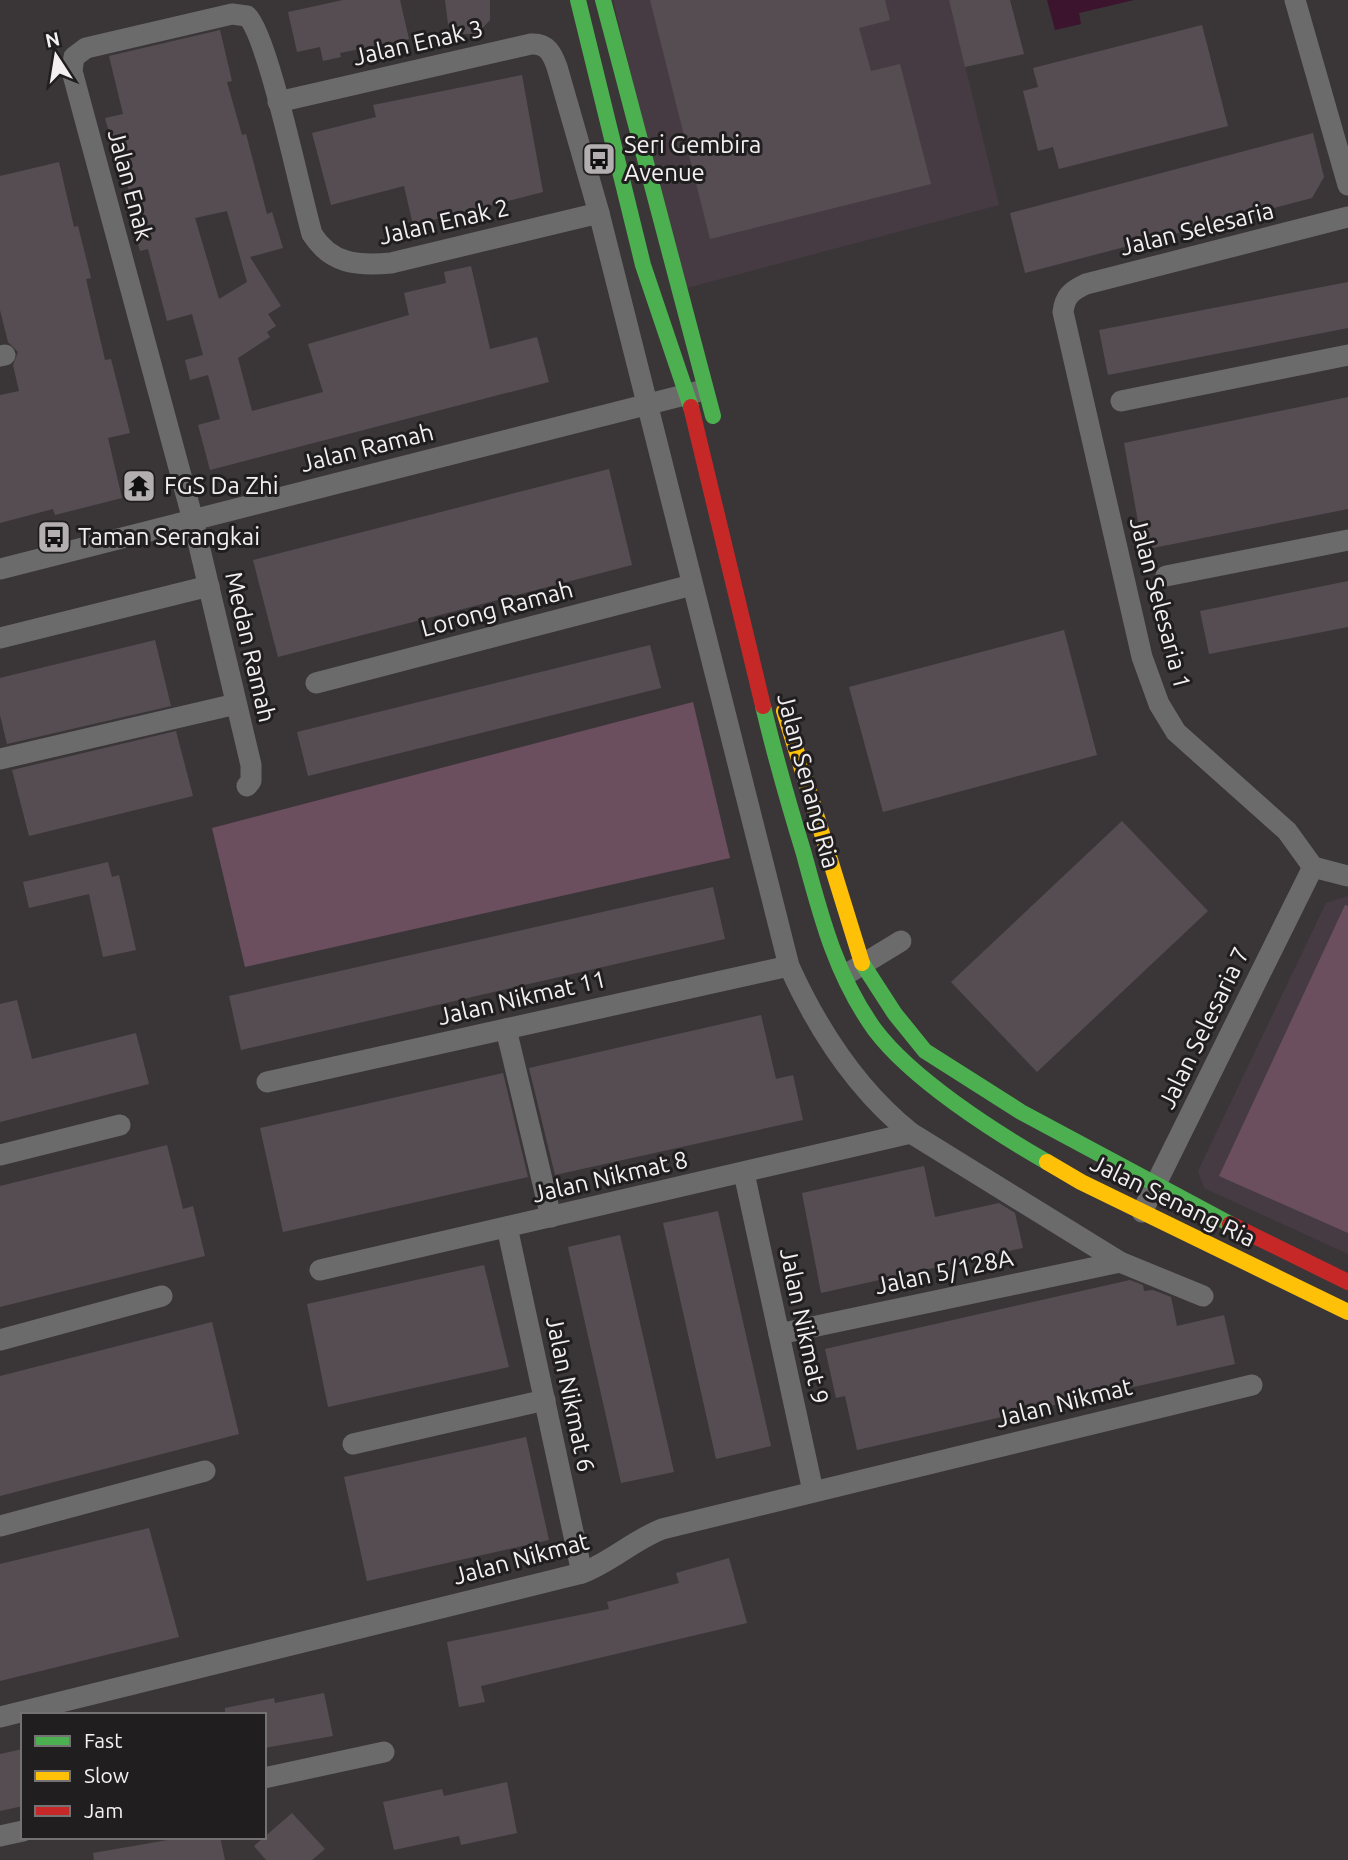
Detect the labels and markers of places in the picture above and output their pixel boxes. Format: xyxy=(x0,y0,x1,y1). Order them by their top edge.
place label: Seri Gembira Avenue xyxy=(624,131,761,186)
bus stop icon: Seri Gembira Avenue xyxy=(580,140,618,178)
temple icon: FGS Da Zhi xyxy=(120,467,158,505)
place label: FGS Da Zhi xyxy=(164,472,278,499)
bus stop icon: Taman Serangkai xyxy=(35,518,73,556)
place label: Taman Serangkai xyxy=(78,523,260,550)

